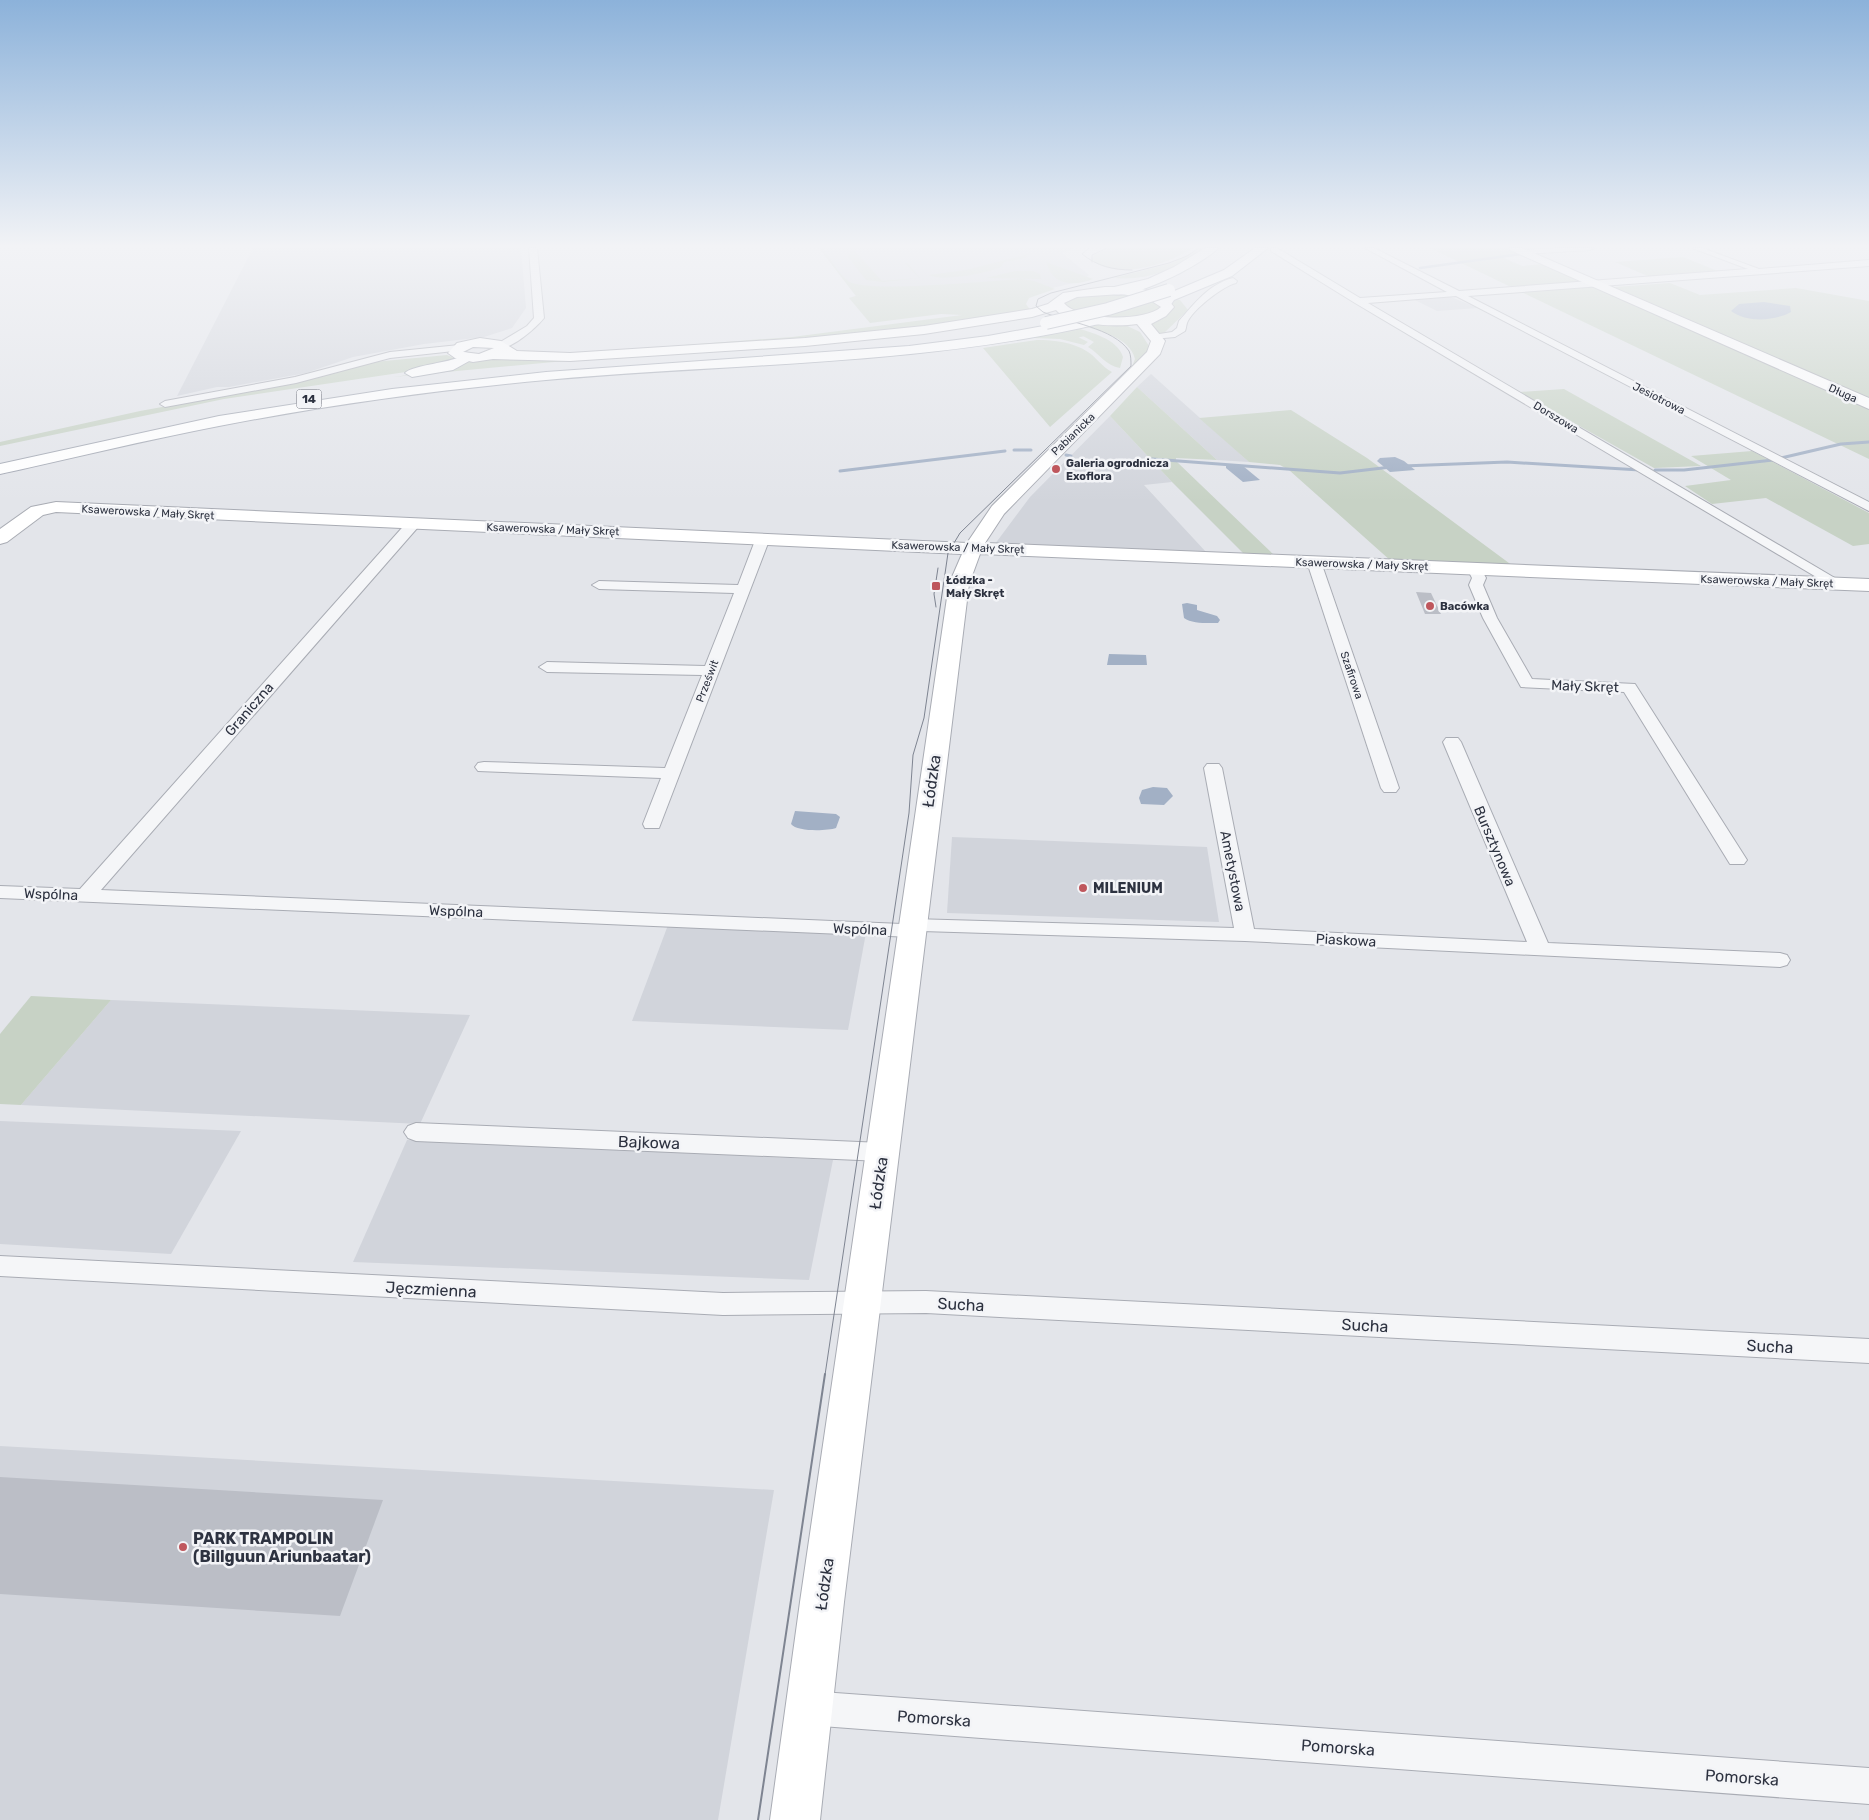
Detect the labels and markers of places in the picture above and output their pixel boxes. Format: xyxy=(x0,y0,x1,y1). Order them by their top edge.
place label: Galeria ogrodnicza Exoflora xyxy=(1066,457,1169,483)
marker: Galeria ogrodnicza Exoflora xyxy=(1050,463,1062,475)
place label: Łódzka - Mały Skręt xyxy=(946,574,1004,600)
marker: Łódzka - Mały Skręt xyxy=(930,580,942,592)
marker: Bacówka xyxy=(1424,600,1436,612)
place label: Bacówka xyxy=(1440,600,1489,613)
place label: MILENIUM xyxy=(1093,880,1163,897)
marker: MILENIUM xyxy=(1077,882,1089,894)
place label: PARK TRAMPOLIN (Billguun Ariunbaatar) xyxy=(193,1529,371,1566)
marker: PARK TRAMPOLIN (Billguun Ariunbaatar) xyxy=(177,1541,189,1553)

